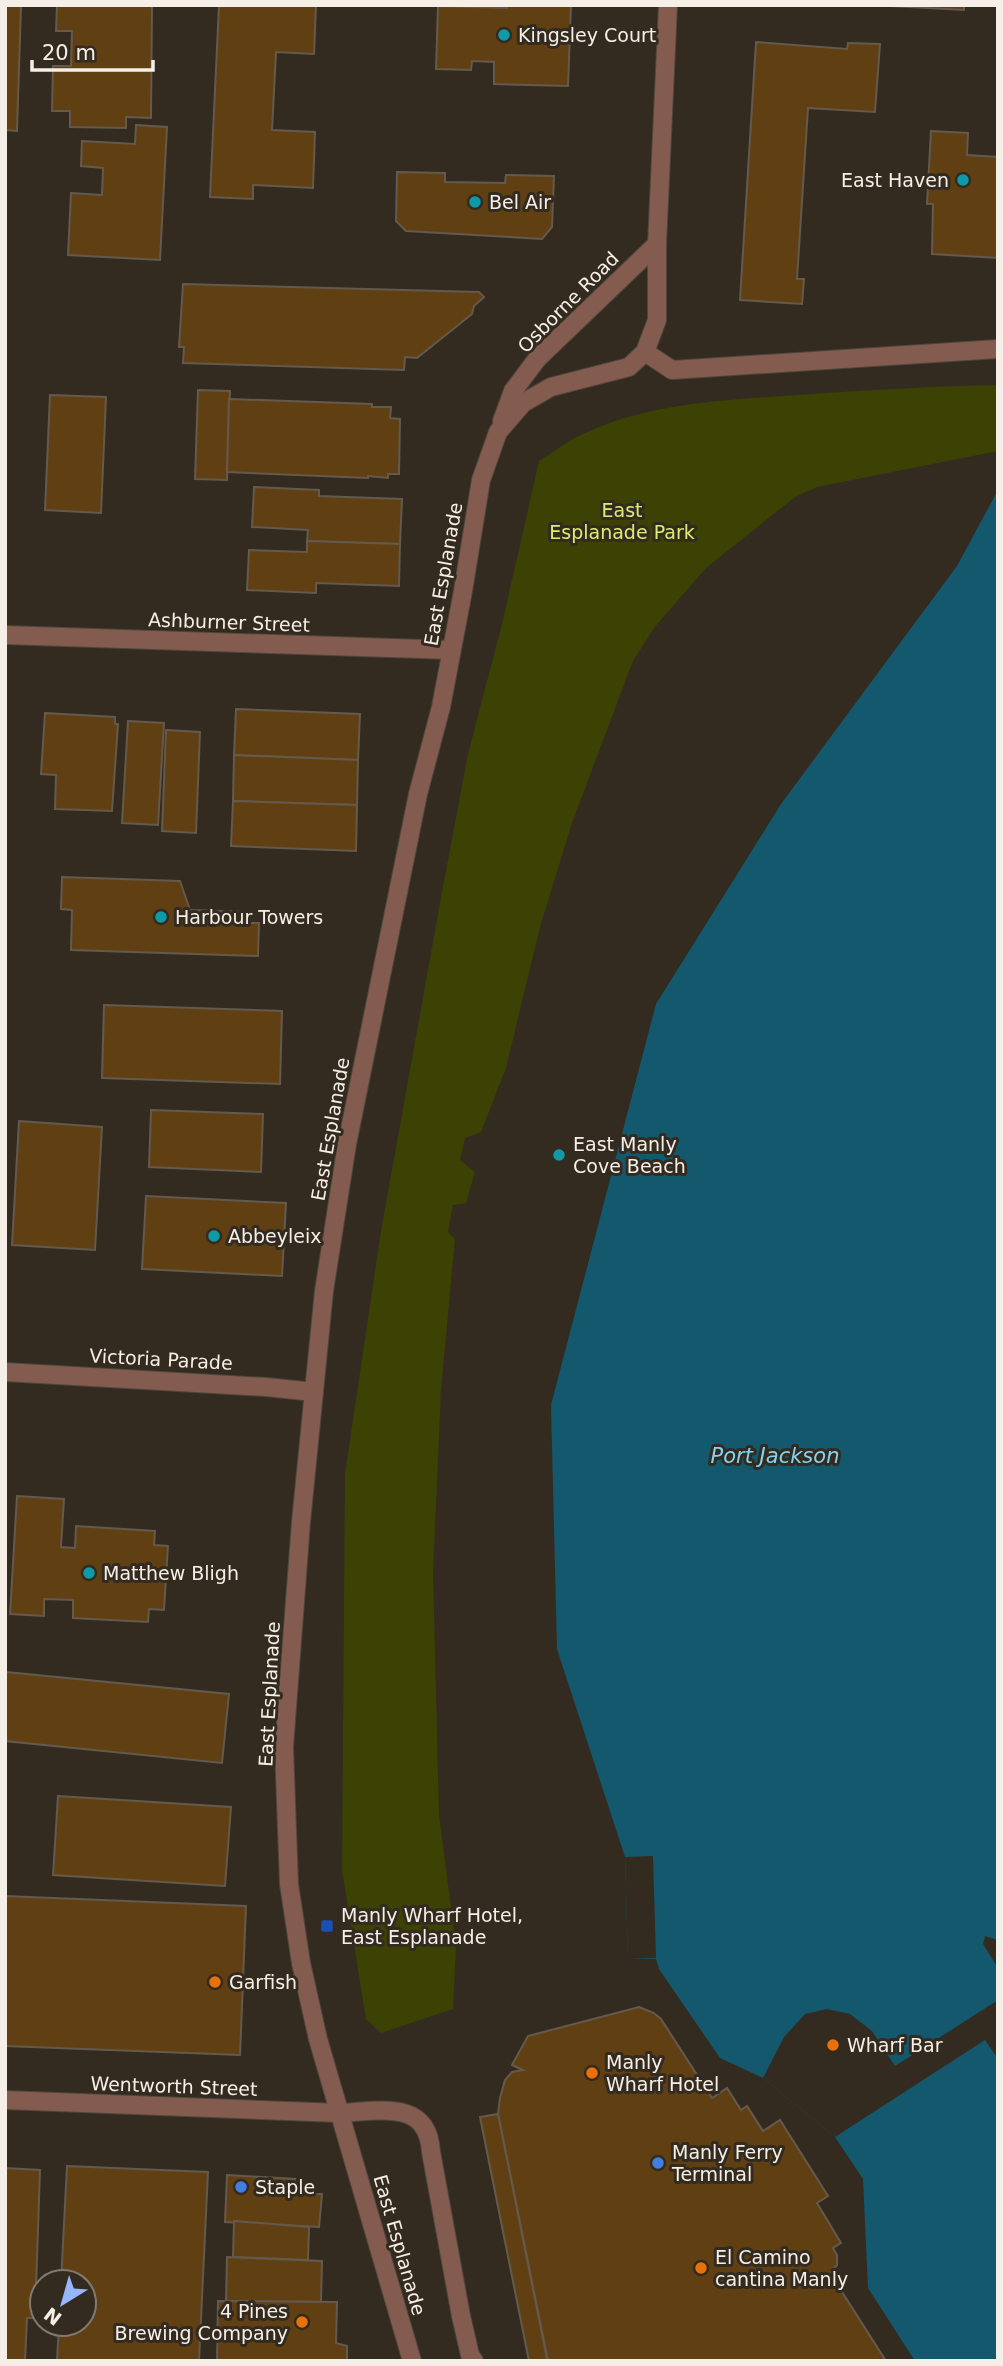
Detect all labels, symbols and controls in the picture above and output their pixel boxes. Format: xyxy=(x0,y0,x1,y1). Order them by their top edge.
place label: Kingsley Court xyxy=(518,24,656,46)
marker: Kingsley Court xyxy=(496,27,512,43)
scale bar xyxy=(32,28,152,72)
text: 20 m xyxy=(42,41,96,65)
place label: East Haven xyxy=(841,169,949,191)
marker: East Haven xyxy=(955,172,971,188)
place label: Bel Air xyxy=(489,191,551,213)
marker: Bel Air xyxy=(467,194,483,210)
street label: Osborne Road xyxy=(513,247,623,357)
park label: East Esplanade Park xyxy=(549,499,695,543)
street label: East Esplanade xyxy=(420,501,466,647)
street label: Ashburner Street xyxy=(148,608,310,636)
place label: Harbour Towers xyxy=(175,906,323,928)
marker: Harbour Towers xyxy=(153,909,169,925)
street label: East Esplanade xyxy=(307,1056,353,1202)
place label: East Manly Cove Beach xyxy=(573,1133,686,1177)
marker: East Manly Cove Beach xyxy=(551,1147,567,1163)
place label: Abbeyleix xyxy=(228,1225,322,1247)
marker: Abbeyleix xyxy=(206,1228,222,1244)
street label: Victoria Parade xyxy=(89,1344,233,1374)
water label: Port Jackson xyxy=(711,1444,839,1468)
place label: Matthew Bligh xyxy=(103,1562,239,1584)
marker: Matthew Bligh xyxy=(81,1565,97,1581)
street label: East Esplanade xyxy=(254,1621,284,1767)
place label: Manly Wharf Hotel, East Esplanade xyxy=(341,1904,523,1948)
marker: Manly Wharf Hotel, East Esplanade xyxy=(319,1918,335,1934)
place label: Garfish xyxy=(229,1971,297,1993)
marker: Garfish xyxy=(207,1974,223,1990)
place label: Wharf Bar xyxy=(847,2034,943,2056)
marker: Wharf Bar xyxy=(825,2037,841,2053)
place label: Manly Wharf Hotel xyxy=(606,2051,719,2095)
marker: Manly Wharf Hotel xyxy=(584,2065,600,2081)
street label: Wentworth Street xyxy=(90,2072,258,2100)
place label: Manly Ferry Terminal xyxy=(671,2141,783,2185)
marker: Manly Ferry Terminal xyxy=(650,2155,666,2171)
street label: East Esplanade xyxy=(369,2172,431,2318)
place label: Staple xyxy=(255,2176,315,2198)
marker: Staple xyxy=(233,2179,249,2195)
place label: El Camino cantina Manly xyxy=(715,2246,848,2290)
marker: El Camino cantina Manly xyxy=(693,2260,709,2276)
north arrow xyxy=(28,2268,98,2338)
place label: 4 Pines Brewing Company xyxy=(115,2300,288,2344)
text: N xyxy=(40,2303,66,2330)
marker: 4 Pines Brewing Company xyxy=(294,2314,310,2330)

